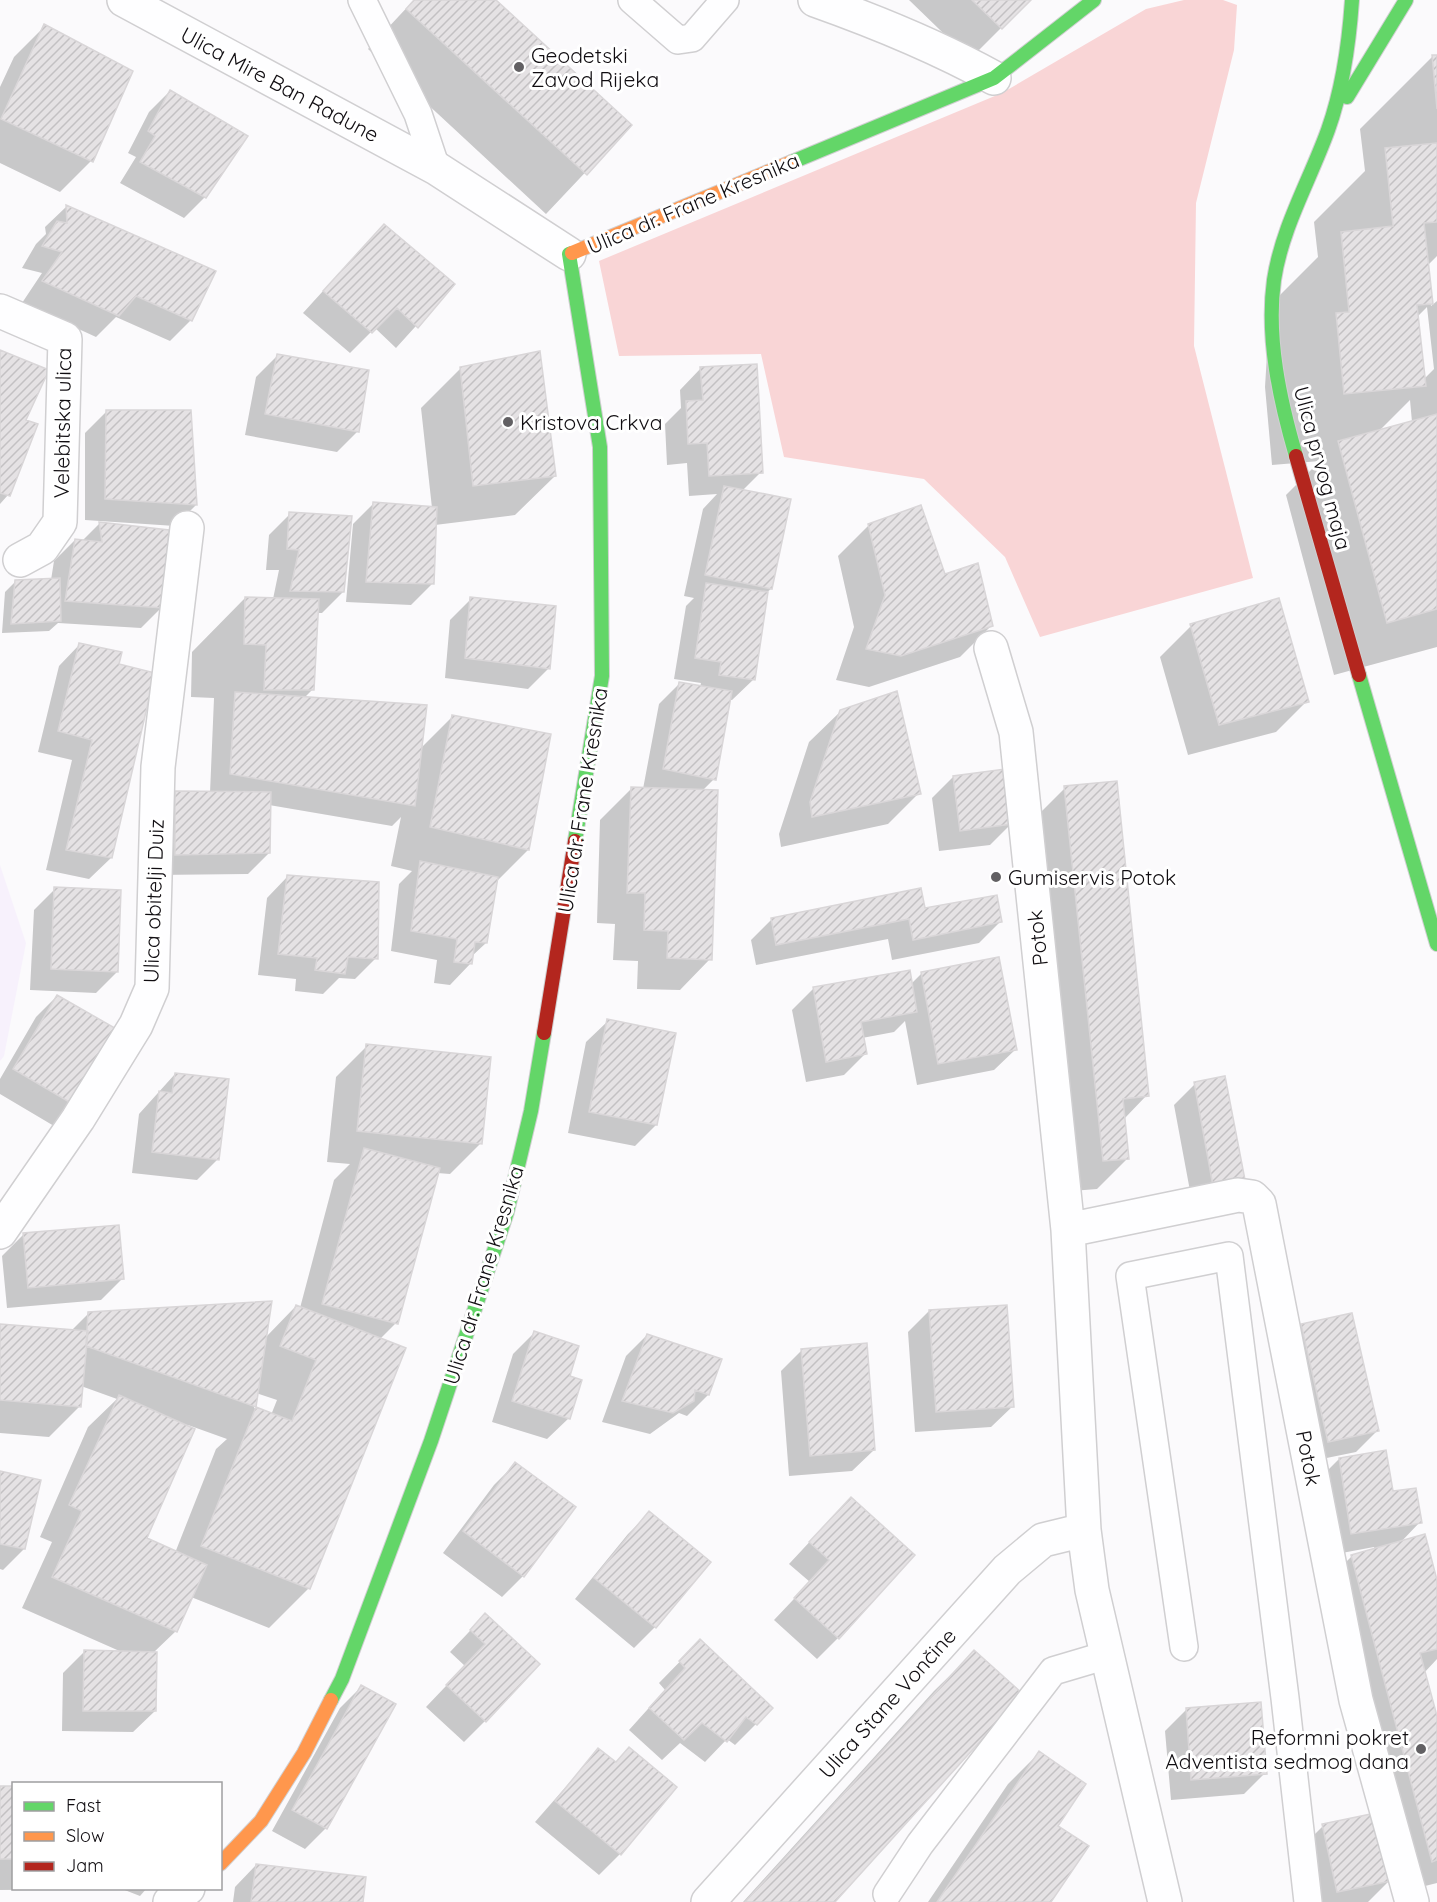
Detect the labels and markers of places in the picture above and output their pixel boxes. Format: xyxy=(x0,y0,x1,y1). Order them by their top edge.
place label: Geodetski Zavod Rijeka xyxy=(531,42,659,92)
marker: Geodetski Zavod Rijeka xyxy=(512,60,526,74)
place label: Kristova Crkva xyxy=(520,409,662,435)
marker: Kristova Crkva xyxy=(501,415,515,429)
place label: Gumiservis Potok xyxy=(1008,864,1176,890)
marker: Gumiservis Potok xyxy=(989,870,1003,884)
place label: Reformni pokret Adventista sedmog dana xyxy=(1165,1724,1409,1774)
marker: Reformni pokret Adventista sedmog dana xyxy=(1414,1742,1428,1756)

